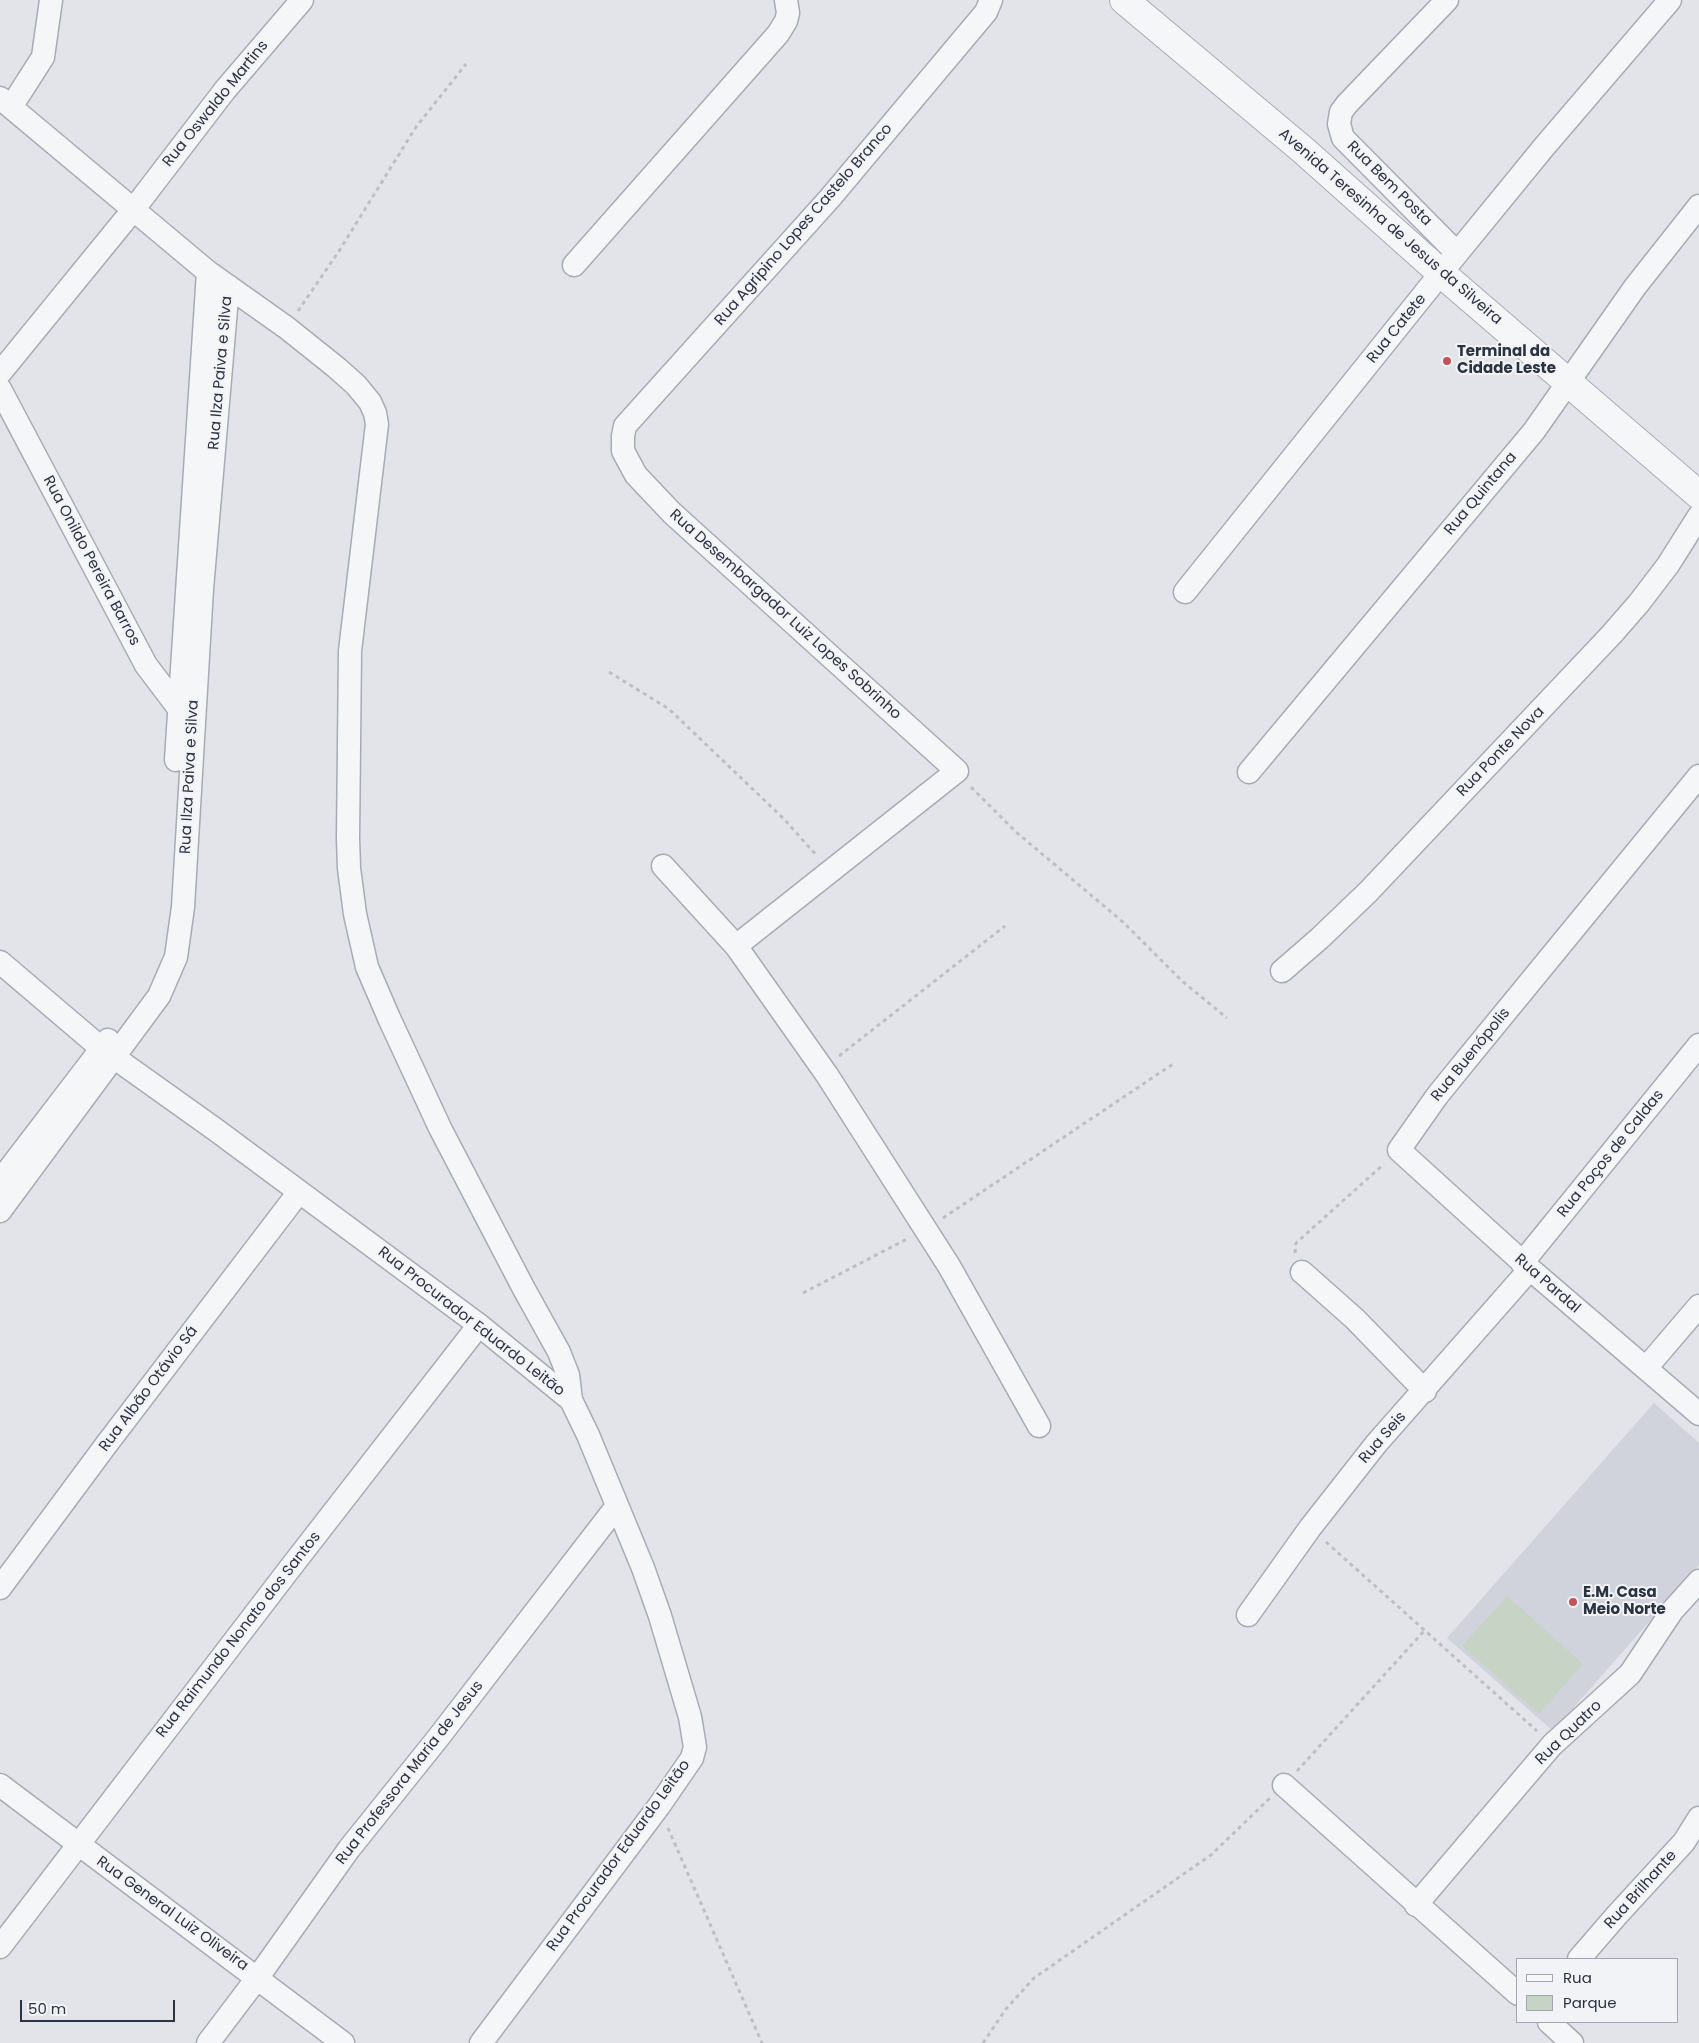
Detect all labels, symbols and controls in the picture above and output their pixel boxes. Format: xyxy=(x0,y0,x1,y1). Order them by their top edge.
street label: Rua Oswaldo Martins xyxy=(159,37,273,171)
street label: Rua Agripino Lopes Castelo Branco xyxy=(711,120,897,330)
street label: Avenida Teresinha de Jesus da Silveira xyxy=(1275,125,1505,329)
street label: Rua Bem Posta xyxy=(1343,138,1435,230)
street label: Rua Catete xyxy=(1364,291,1430,367)
street label: Rua Ilza Paiva e Silva xyxy=(205,295,237,451)
place label: Terminal da Cidade Leste xyxy=(1457,343,1556,378)
marker: Terminal da Cidade Leste xyxy=(1441,355,1453,367)
street label: Rua Quintana xyxy=(1441,449,1521,539)
street label: Rua Onildo Pereira Barros xyxy=(39,473,143,649)
street label: Rua Desembargador Luiz Lopes Sobrinho xyxy=(665,506,905,724)
street label: Rua Ilza Paiva e Silva xyxy=(177,699,203,855)
street label: Rua Ponte Nova xyxy=(1453,703,1549,801)
street label: Rua Buenópolis xyxy=(1428,1005,1514,1105)
street label: Rua Poços de Caldas xyxy=(1554,1087,1668,1221)
street label: Rua Procurador Eduardo Leitão xyxy=(374,1243,568,1401)
street label: Rua Pardal xyxy=(1510,1251,1584,1317)
street label: Rua Albão Otávio Sá xyxy=(96,1323,202,1455)
street label: Rua Seis xyxy=(1356,1409,1410,1467)
street label: Rua Raimundo Nonato dos Santos xyxy=(153,1529,325,1741)
place label: E.M. Casa Meio Norte xyxy=(1583,1584,1666,1619)
marker: E.M. Casa Meio Norte xyxy=(1567,1596,1579,1608)
street label: Rua Professora Maria de Jesus xyxy=(333,1677,487,1869)
street label: Rua Quatro xyxy=(1532,1697,1606,1769)
street label: Rua Procurador Eduardo Leitão xyxy=(544,1757,694,1955)
street label: Rua Brilhante xyxy=(1601,1847,1681,1933)
street label: Rua General Luiz Oliveira xyxy=(93,1853,251,1975)
legend xyxy=(1516,1958,1679,2023)
text: Rua xyxy=(1563,1967,1592,1988)
scale bar xyxy=(22,1990,178,2022)
text: Parque xyxy=(1563,1992,1616,2013)
text: 50 m xyxy=(28,1998,66,2019)

